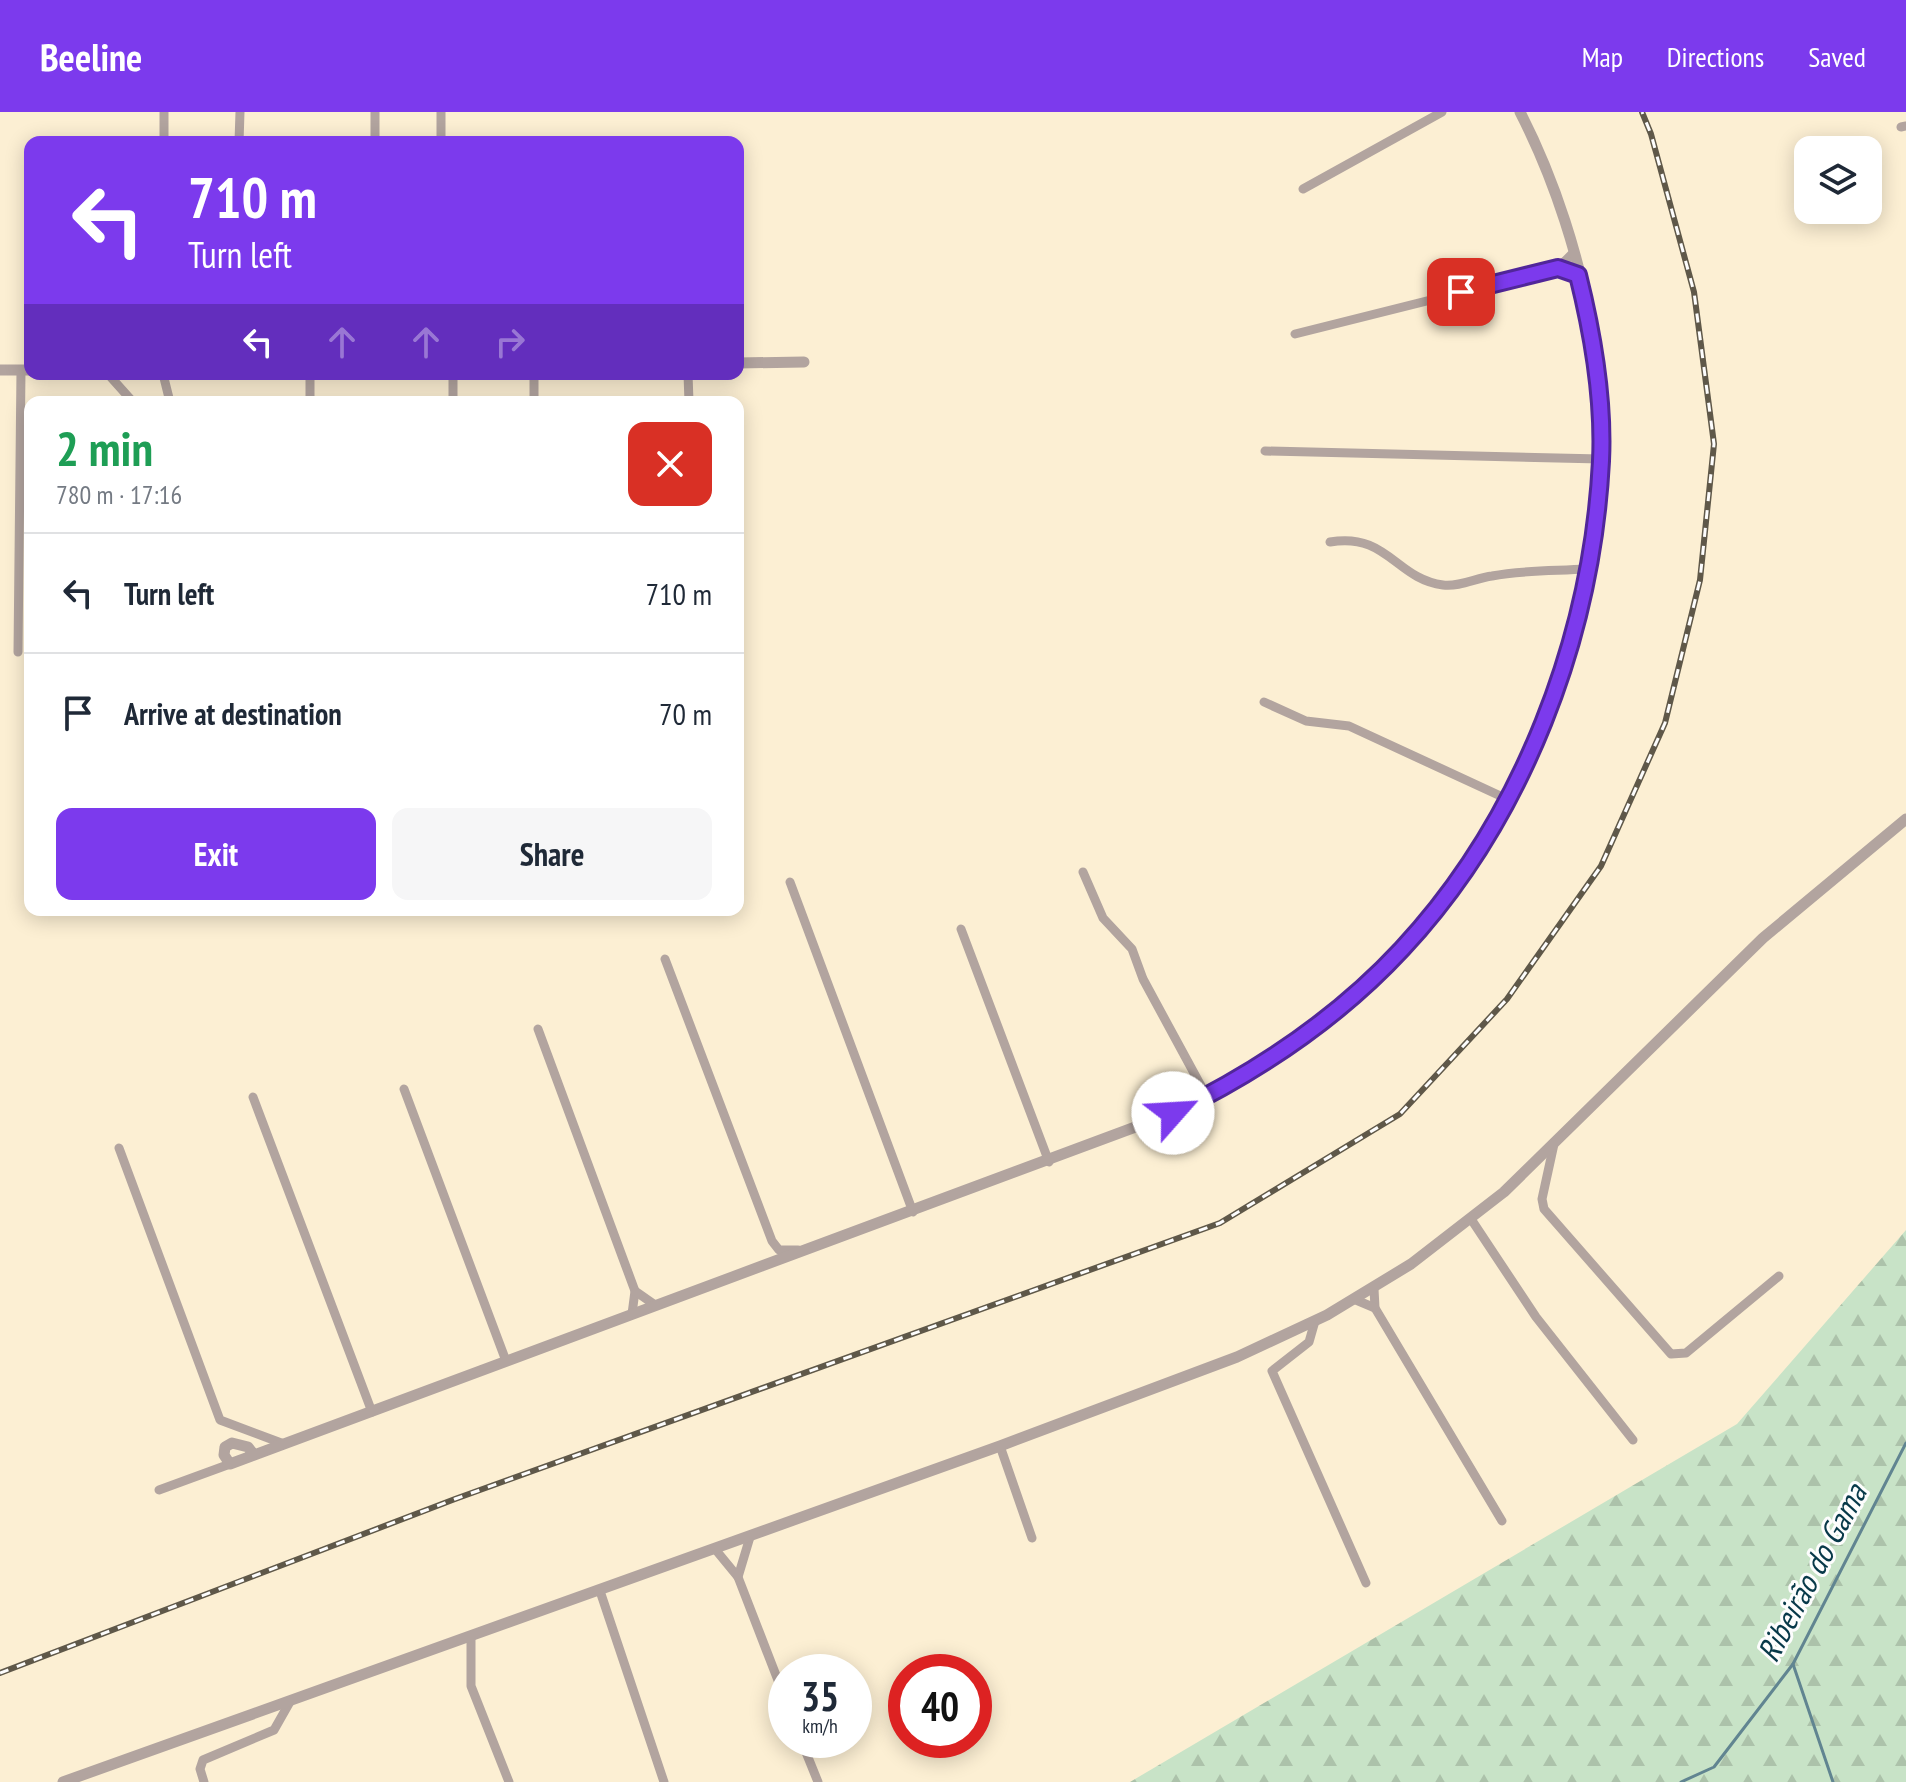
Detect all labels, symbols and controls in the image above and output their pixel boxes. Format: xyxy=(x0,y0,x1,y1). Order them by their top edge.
text: Beeline xyxy=(40,32,142,81)
text: Map xyxy=(1582,38,1623,75)
text: Directions xyxy=(1667,38,1764,75)
text: Saved xyxy=(1808,38,1866,75)
map controls xyxy=(1794,136,1882,224)
button: layers xyxy=(1794,136,1882,224)
text: 710 m xyxy=(188,161,317,233)
icon: left xyxy=(56,168,160,272)
text: Turn left xyxy=(188,231,292,278)
pin xyxy=(1427,258,1495,326)
icon: arrive xyxy=(1439,270,1483,314)
icon: left xyxy=(236,320,280,364)
icon: ahead xyxy=(320,320,364,364)
icon: ahead xyxy=(404,320,448,364)
icon: right xyxy=(488,320,532,364)
text: 2 min xyxy=(56,417,153,479)
button: close xyxy=(628,422,712,506)
text: 780 m · 17:16 xyxy=(56,478,182,511)
icon: left xyxy=(56,571,100,615)
text: Turn left xyxy=(124,574,214,613)
text: 710 m xyxy=(646,574,712,613)
icon: arrive xyxy=(56,691,100,735)
text: Arrive at destination xyxy=(124,694,342,733)
text: 70 m xyxy=(659,694,712,733)
button: Exit xyxy=(56,808,376,900)
button: Share xyxy=(392,808,712,900)
position arrow xyxy=(1131,1071,1215,1155)
water label: Ribeirão do Gama xyxy=(1747,1475,1877,1669)
speed limit sign: 40 xyxy=(888,1654,992,1758)
text: 35 xyxy=(801,1670,839,1722)
text: km/h xyxy=(802,1713,838,1739)

